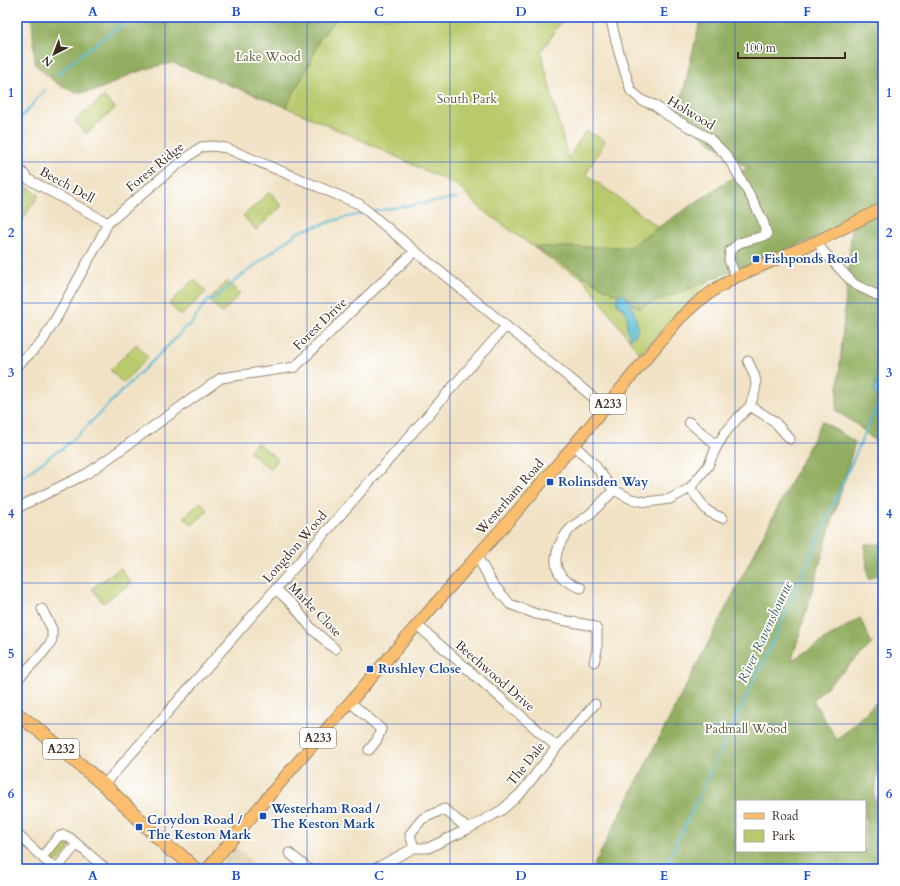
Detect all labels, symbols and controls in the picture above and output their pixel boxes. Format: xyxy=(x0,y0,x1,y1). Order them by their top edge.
text: A xyxy=(88,3,98,21)
text: B xyxy=(231,3,241,21)
text: C xyxy=(374,3,384,21)
text: D xyxy=(515,3,527,21)
text: E xyxy=(660,3,668,21)
text: F xyxy=(803,3,811,21)
north arrow xyxy=(34,34,74,74)
scale bar xyxy=(738,34,845,60)
text: 100 m xyxy=(744,40,777,56)
park label: Lake Wood xyxy=(235,48,301,66)
text: N xyxy=(39,52,56,70)
text: 1 xyxy=(8,84,14,102)
text: 1 xyxy=(886,84,892,102)
park label: South Park xyxy=(437,90,497,108)
street label: Holwood xyxy=(664,92,718,134)
street label: Forest Ridge xyxy=(122,138,188,196)
street label: Beech Dell xyxy=(36,163,98,208)
text: 2 xyxy=(8,224,15,242)
text: 2 xyxy=(886,224,893,242)
place label: Fishponds Road xyxy=(764,250,859,268)
marker: Fishponds Road xyxy=(751,254,761,264)
street label: Forest Drive xyxy=(289,294,351,354)
text: 3 xyxy=(8,364,15,382)
text: 3 xyxy=(886,364,893,382)
road number: A233 xyxy=(590,394,626,414)
street label: Westerham Road xyxy=(471,455,548,540)
place label: Rolinsden Way xyxy=(558,473,649,491)
marker: Rolinsden Way xyxy=(545,477,555,487)
text: 4 xyxy=(8,505,15,523)
text: 4 xyxy=(886,505,893,523)
street label: Longdon Wood xyxy=(259,507,331,587)
water label: River Ravensbourne xyxy=(733,577,797,686)
street label: Marke Close xyxy=(284,579,346,641)
street label: Beechwood Drive xyxy=(451,636,539,716)
text: 5 xyxy=(8,645,14,663)
text: 5 xyxy=(886,645,892,663)
place label: Rushley Close xyxy=(378,660,461,678)
marker: Rushley Close xyxy=(365,664,375,674)
park label: Padmall Wood xyxy=(705,720,787,738)
road number: A233 xyxy=(300,728,336,748)
street label: The Dale xyxy=(503,738,549,790)
road number: A232 xyxy=(43,739,79,759)
text: 6 xyxy=(8,785,15,803)
text: 6 xyxy=(886,785,893,803)
place label: Westerham Road / The Keston Mark xyxy=(270,800,381,833)
legend xyxy=(736,800,866,852)
text: Road xyxy=(772,808,799,824)
place label: Croydon Road / The Keston Mark xyxy=(147,811,252,844)
marker: Westerham Road / The Keston Mark xyxy=(258,811,268,821)
marker: Croydon Road / The Keston Mark xyxy=(134,822,144,832)
text: Park xyxy=(772,828,796,844)
text: A xyxy=(88,867,98,885)
text: B xyxy=(231,867,241,885)
text: C xyxy=(374,867,384,885)
text: D xyxy=(515,867,527,885)
text: E xyxy=(660,867,668,885)
text: F xyxy=(803,867,811,885)

